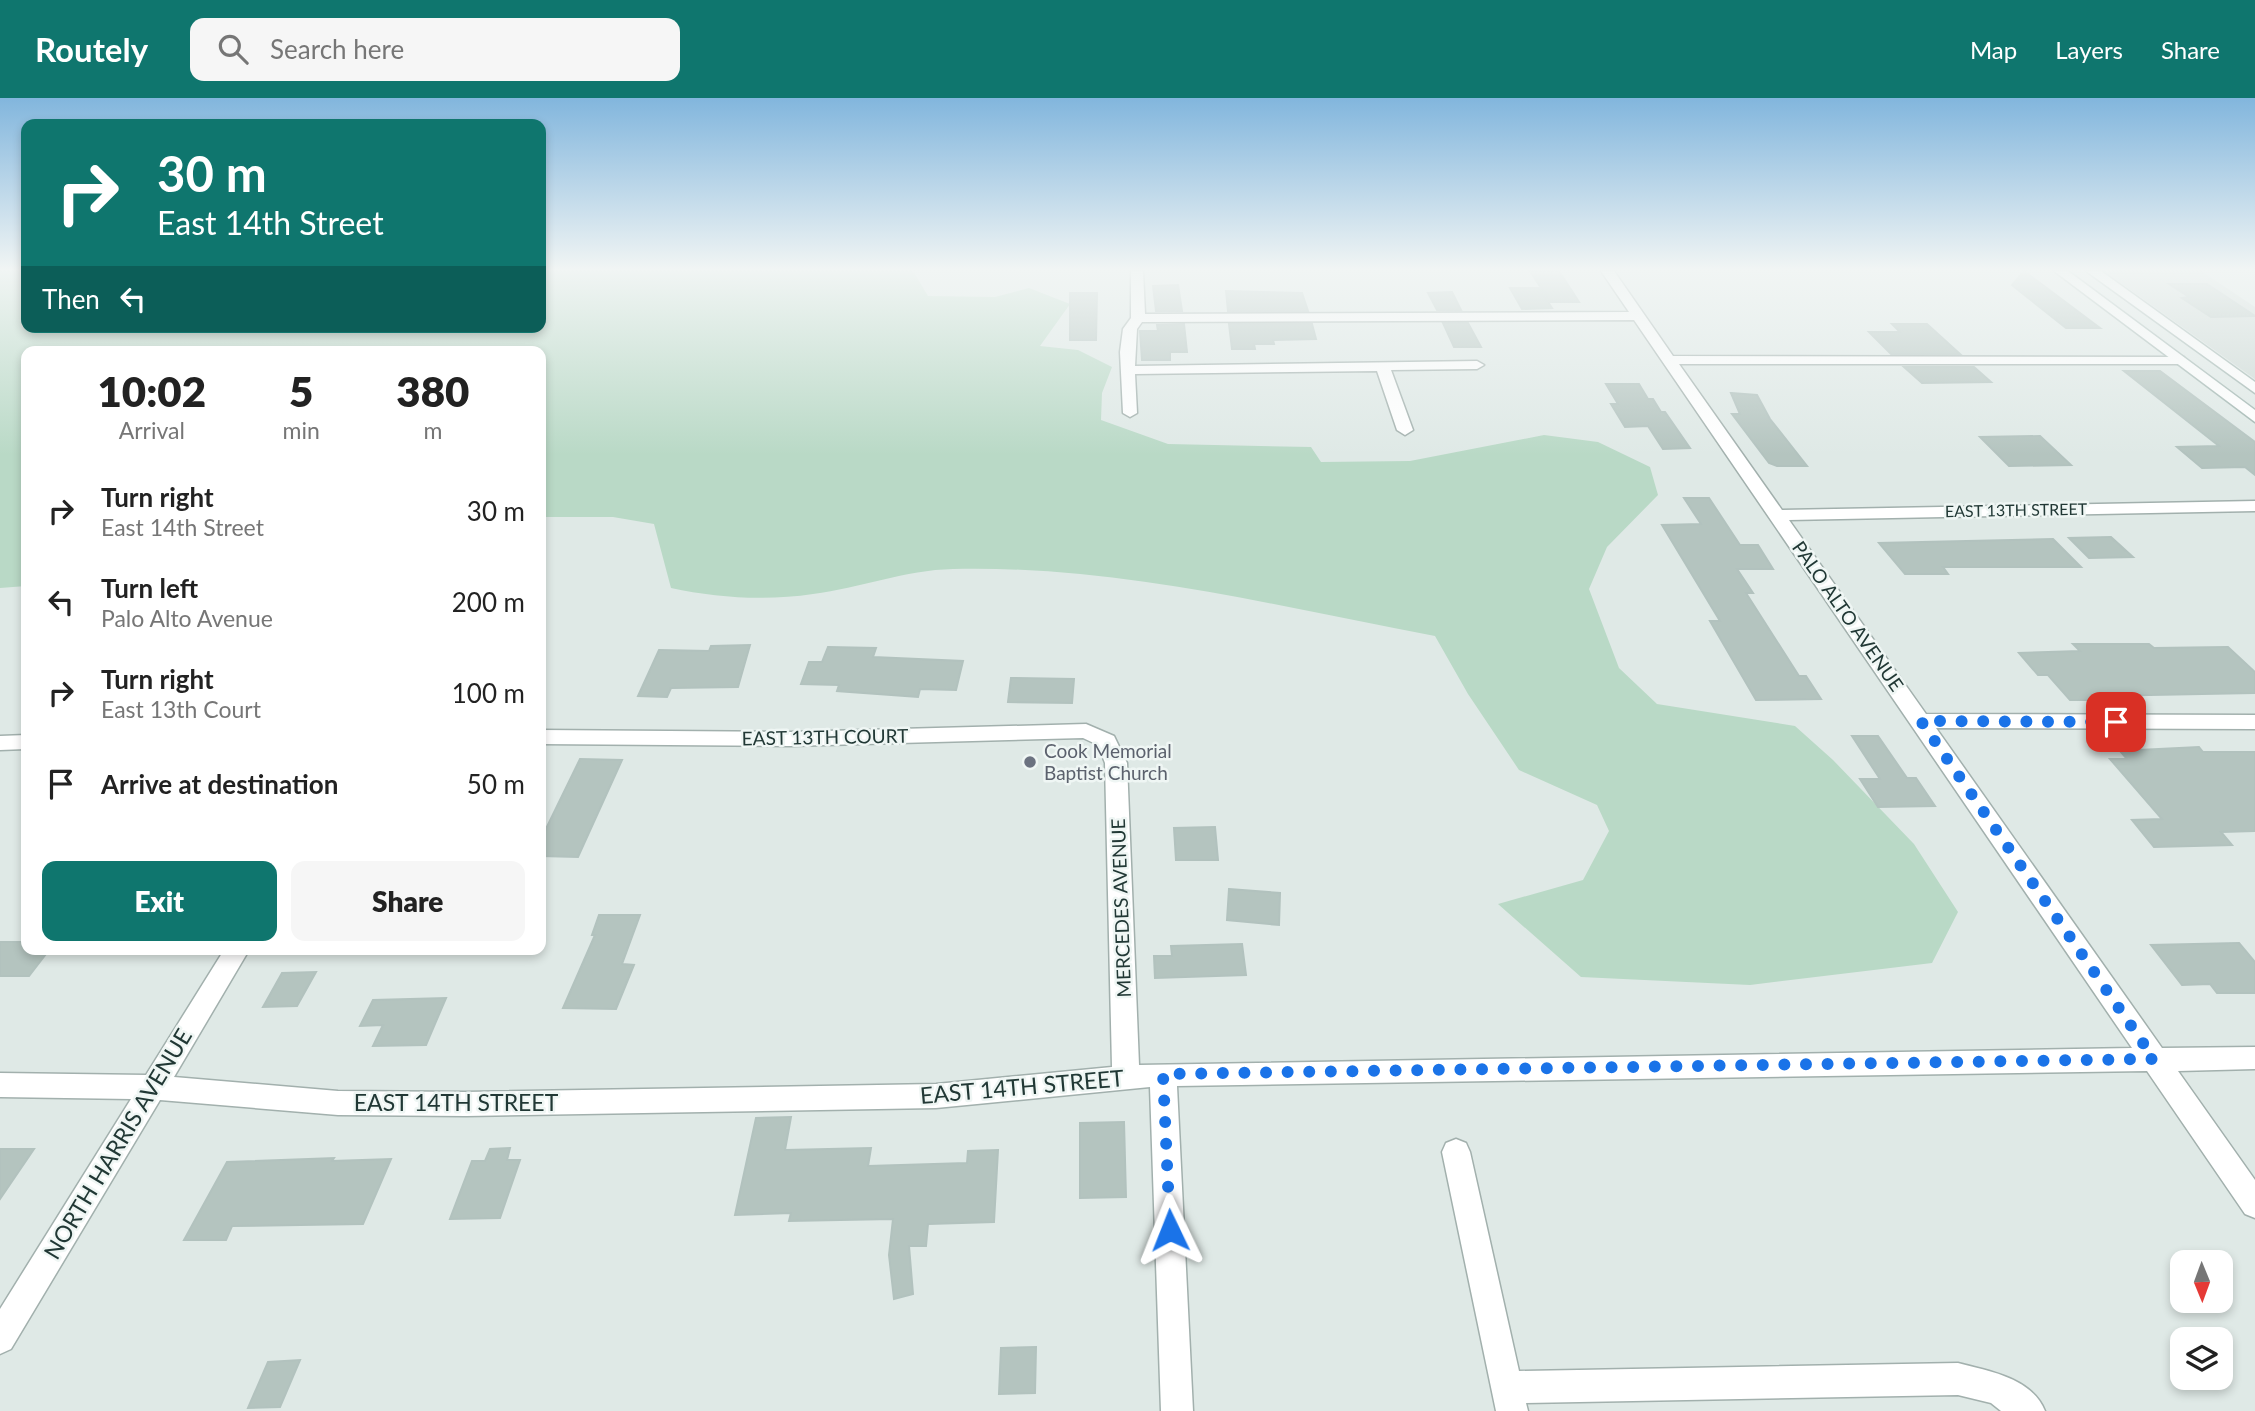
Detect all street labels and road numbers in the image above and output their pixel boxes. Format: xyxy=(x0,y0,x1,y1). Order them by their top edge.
street label: EAST 13TH STREET xyxy=(1945,499,2088,520)
street label: PALO ALTO AVENUE xyxy=(1788,536,1909,695)
street label: EAST 13TH COURT xyxy=(742,724,908,749)
street label: MERCEDES AVENUE xyxy=(1106,818,1135,998)
street label: NORTH HARRIS AVENUE xyxy=(37,1023,197,1264)
street label: EAST 14TH STREET xyxy=(919,1063,1125,1109)
street label: EAST 14TH STREET xyxy=(354,1088,559,1116)

